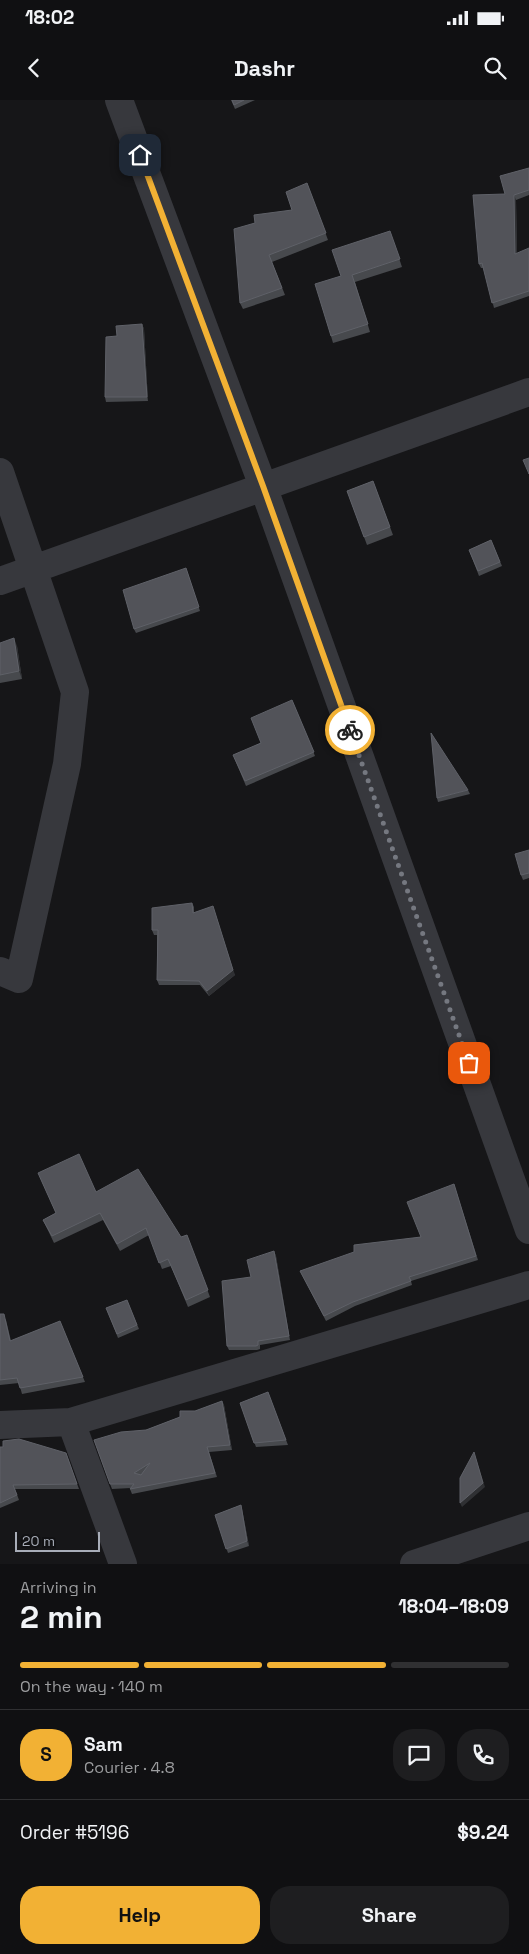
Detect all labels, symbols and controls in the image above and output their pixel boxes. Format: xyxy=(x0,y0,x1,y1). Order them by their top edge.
text: 18:02 xyxy=(25,5,74,30)
icon: back xyxy=(20,54,48,82)
text: Dashr xyxy=(234,54,295,82)
icon: search xyxy=(481,54,509,82)
pin xyxy=(119,134,161,176)
icon: home xyxy=(126,141,154,169)
courier xyxy=(325,705,375,755)
icon: bike xyxy=(336,716,364,744)
pin xyxy=(448,1042,490,1084)
icon: bag xyxy=(455,1049,483,1077)
scale bar xyxy=(15,1529,100,1552)
text: 20 m xyxy=(22,1532,55,1550)
text: Arriving in xyxy=(20,1577,97,1598)
text: 18:04–18:09 xyxy=(398,1594,509,1619)
text: 2 min xyxy=(20,1597,103,1637)
text: On the way · 140 m xyxy=(20,1676,163,1697)
button: chat xyxy=(393,1729,445,1781)
button: phone xyxy=(457,1729,509,1781)
text: Sam xyxy=(84,1732,123,1757)
text: S xyxy=(40,1742,52,1767)
text: Courier · 4.8 xyxy=(84,1757,175,1778)
text: Order #5196 xyxy=(20,1820,129,1845)
text: $9.24 xyxy=(457,1820,509,1845)
button: Help xyxy=(20,1886,260,1944)
button: Share xyxy=(270,1886,509,1944)

